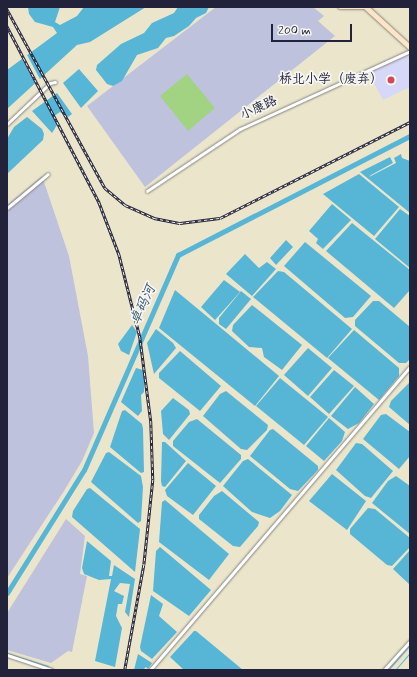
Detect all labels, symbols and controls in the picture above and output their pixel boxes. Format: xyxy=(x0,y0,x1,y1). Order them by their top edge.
scale bar xyxy=(273,16,354,42)
text: 200 m xyxy=(278,23,311,39)
place label: 桥北小学（废弃） xyxy=(279,72,383,88)
marker: 桥北小学（废弃） xyxy=(386,75,396,85)
street label: 小康路 xyxy=(238,94,280,124)
water label: 卓码河 xyxy=(127,282,159,328)

